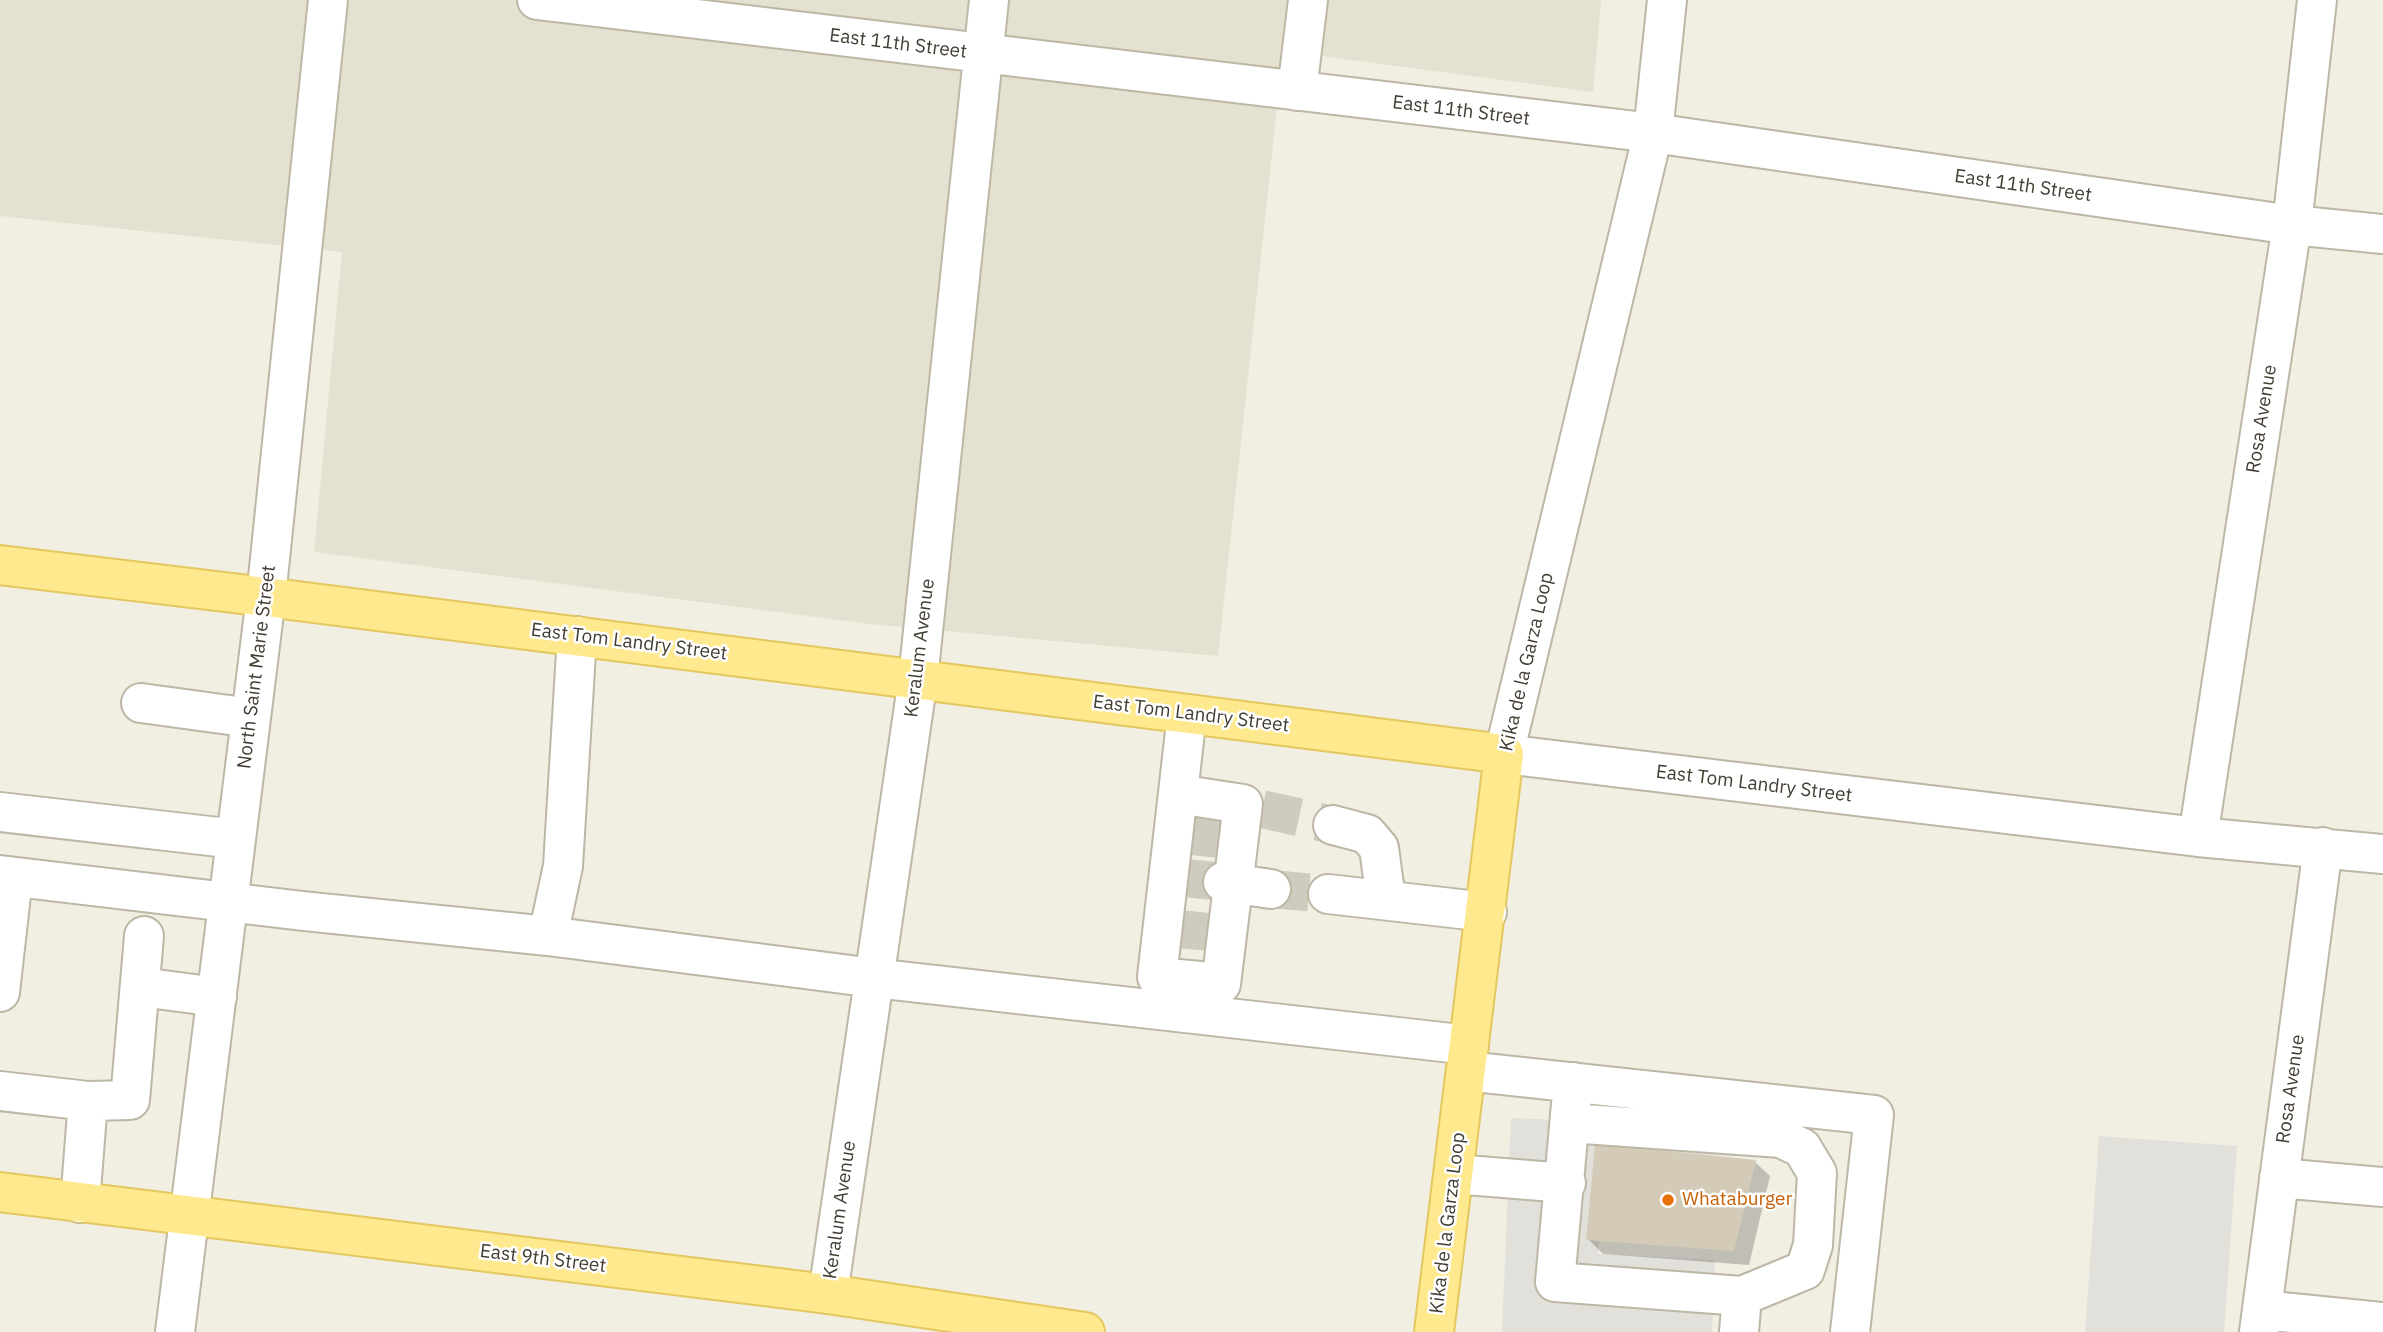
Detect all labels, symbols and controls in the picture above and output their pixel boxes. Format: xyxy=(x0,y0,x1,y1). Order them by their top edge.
street label: East 11th Street xyxy=(828,24,968,64)
street label: East 11th Street xyxy=(1391,91,1531,131)
street label: East 11th Street xyxy=(1953,165,2093,207)
street label: Rosa Avenue xyxy=(2242,363,2282,475)
street label: North Saint Marie Street xyxy=(233,564,281,770)
street label: Kika de la Garza Loop xyxy=(1495,571,1559,753)
street label: Keralum Avenue xyxy=(900,577,940,719)
street label: East Tom Landry Street xyxy=(530,619,728,665)
street label: East Tom Landry Street xyxy=(1092,691,1290,737)
street label: East Tom Landry Street xyxy=(1655,761,1853,807)
street label: Rosa Avenue xyxy=(2272,1033,2310,1145)
street label: Kika de la Garza Loop xyxy=(1426,1131,1470,1315)
street label: Keralum Avenue xyxy=(819,1139,861,1281)
place label: Whataburger xyxy=(1682,1189,1792,1211)
marker: Whataburger xyxy=(1660,1192,1676,1208)
street label: East 9th Street xyxy=(479,1240,607,1278)

